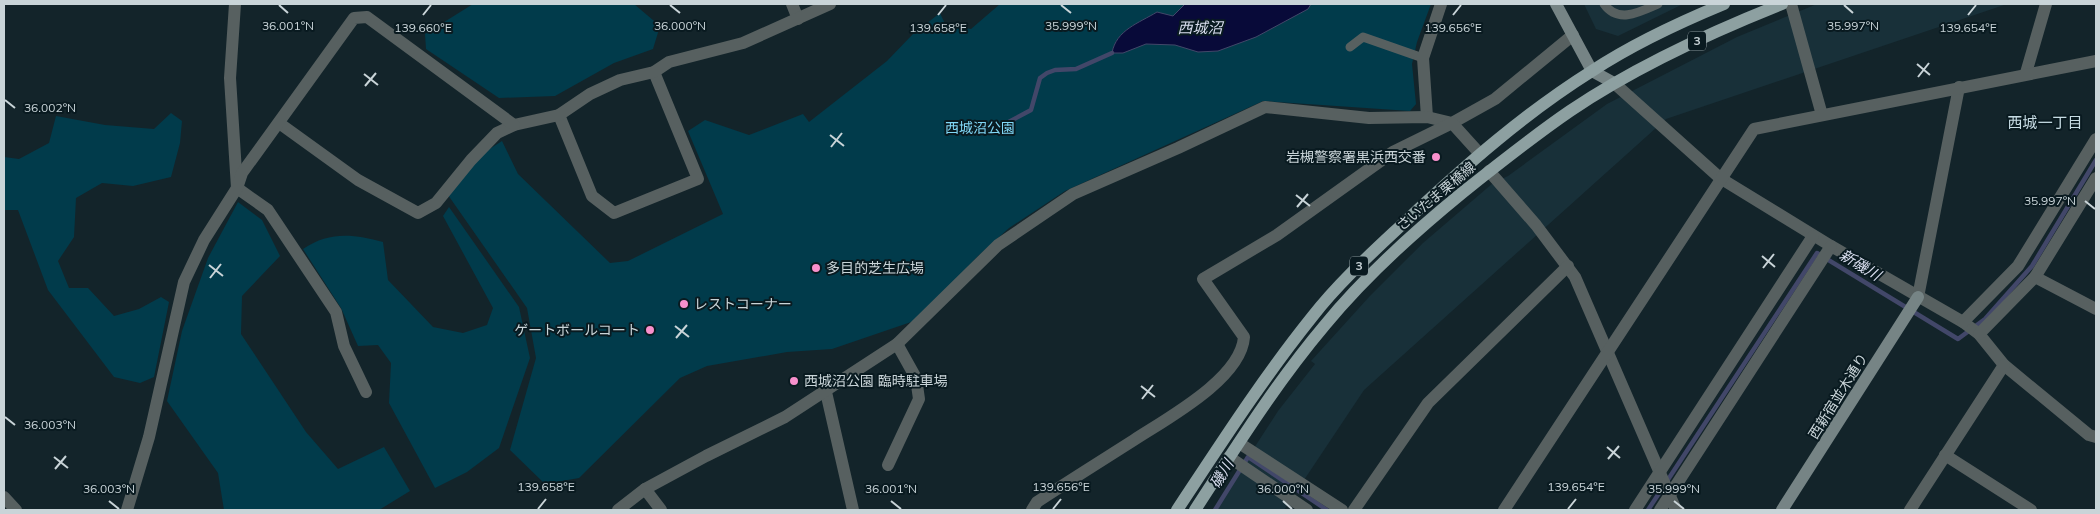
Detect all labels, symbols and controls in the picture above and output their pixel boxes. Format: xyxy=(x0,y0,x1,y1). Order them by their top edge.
text: 36.001°N xyxy=(262,18,314,33)
text: 36.000°N xyxy=(654,18,706,33)
text: 35.999°N xyxy=(1045,18,1097,33)
water label: 西城沼 xyxy=(1177,18,1224,37)
text: 35.997°N xyxy=(1827,18,1879,33)
text: 139.660°E xyxy=(394,20,452,35)
text: 139.658°E xyxy=(909,20,967,35)
text: 139.656°E xyxy=(1424,20,1482,35)
text: 139.654°E xyxy=(1939,20,1997,35)
road number: 3 xyxy=(1688,31,1706,50)
text: 36.002°N xyxy=(24,100,76,115)
district label: 西城一丁目 xyxy=(2007,113,2083,132)
park label: 西城沼公園 xyxy=(945,119,1015,137)
place label: 岩槻警察署黒浜西交番 xyxy=(1286,148,1426,166)
marker: 岩槻警察署黒浜西交番 xyxy=(1430,151,1442,163)
street label: さいたま栗橋線 xyxy=(1393,158,1479,234)
text: 35.997°N xyxy=(2024,193,2076,208)
water label: 新磯川 xyxy=(1836,245,1886,285)
road number: 3 xyxy=(1350,256,1368,276)
place label: 多目的芝生広場 xyxy=(826,259,924,277)
marker: 多目的芝生広場 xyxy=(810,262,822,274)
place label: レストコーナー xyxy=(694,295,792,313)
marker: レストコーナー xyxy=(678,298,690,310)
place label: ゲートボールコート xyxy=(514,321,640,339)
marker: ゲートボールコート xyxy=(644,324,656,336)
street label: 西新宿並木通り xyxy=(1804,350,1872,442)
place label: 西城沼公園 臨時駐車場 xyxy=(804,372,948,390)
marker: 西城沼公園 臨時駐車場 xyxy=(788,375,800,387)
text: 36.003°N xyxy=(24,417,76,432)
water label: 磯川 xyxy=(1206,454,1238,491)
text: 139.658°E xyxy=(517,479,575,494)
text: 139.656°E xyxy=(1032,479,1090,494)
text: 139.654°E xyxy=(1547,479,1605,494)
text: 36.003°N xyxy=(83,481,135,496)
text: 36.001°N xyxy=(865,481,917,496)
text: 36.000°N xyxy=(1257,481,1309,496)
text: 35.999°N xyxy=(1648,481,1700,496)

